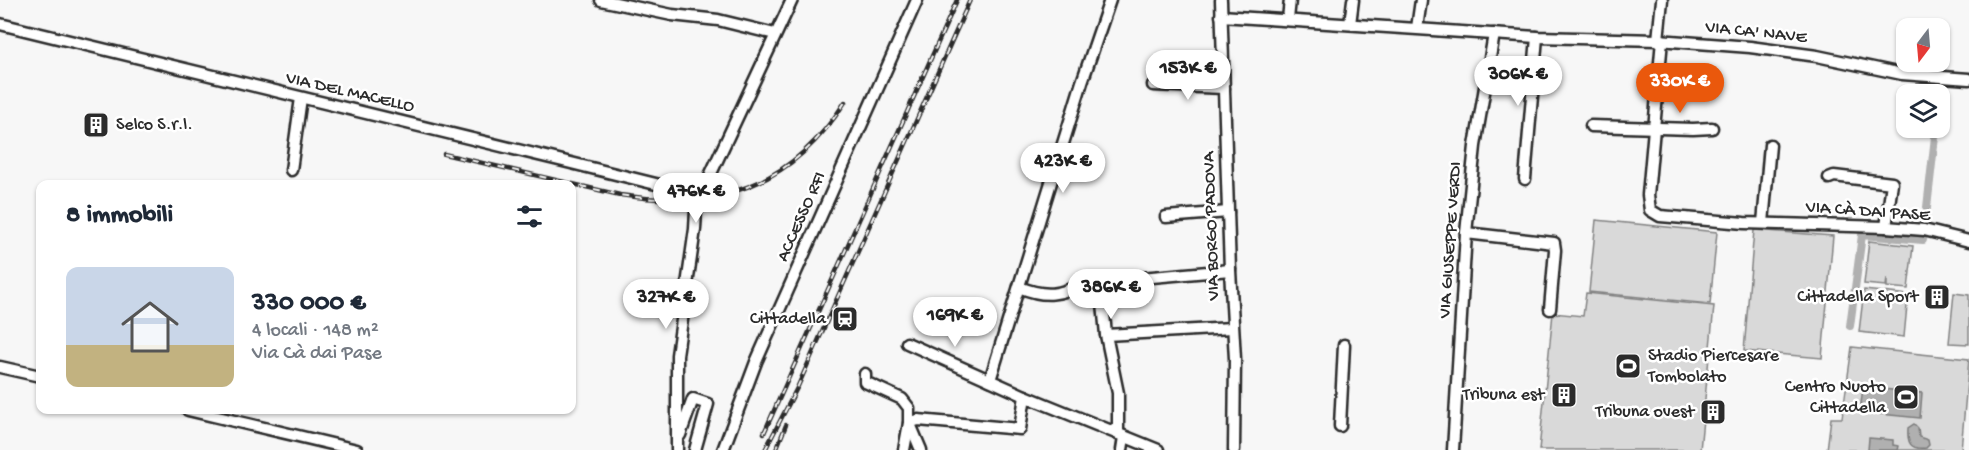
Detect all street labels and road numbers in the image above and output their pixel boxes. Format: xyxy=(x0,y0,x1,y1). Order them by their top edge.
street label: VIA CA' NAVE xyxy=(1703,17,1809,49)
street label: VIA DEL MACELLO xyxy=(283,68,416,118)
street label: VIA BORGO PADOVA xyxy=(1199,150,1225,302)
street label: VIA GIUSEPPE VERDI xyxy=(1435,161,1467,320)
street label: ACCESSO RFI xyxy=(773,169,831,265)
street label: VIA CÀ DAI PASE xyxy=(1804,196,1932,227)

